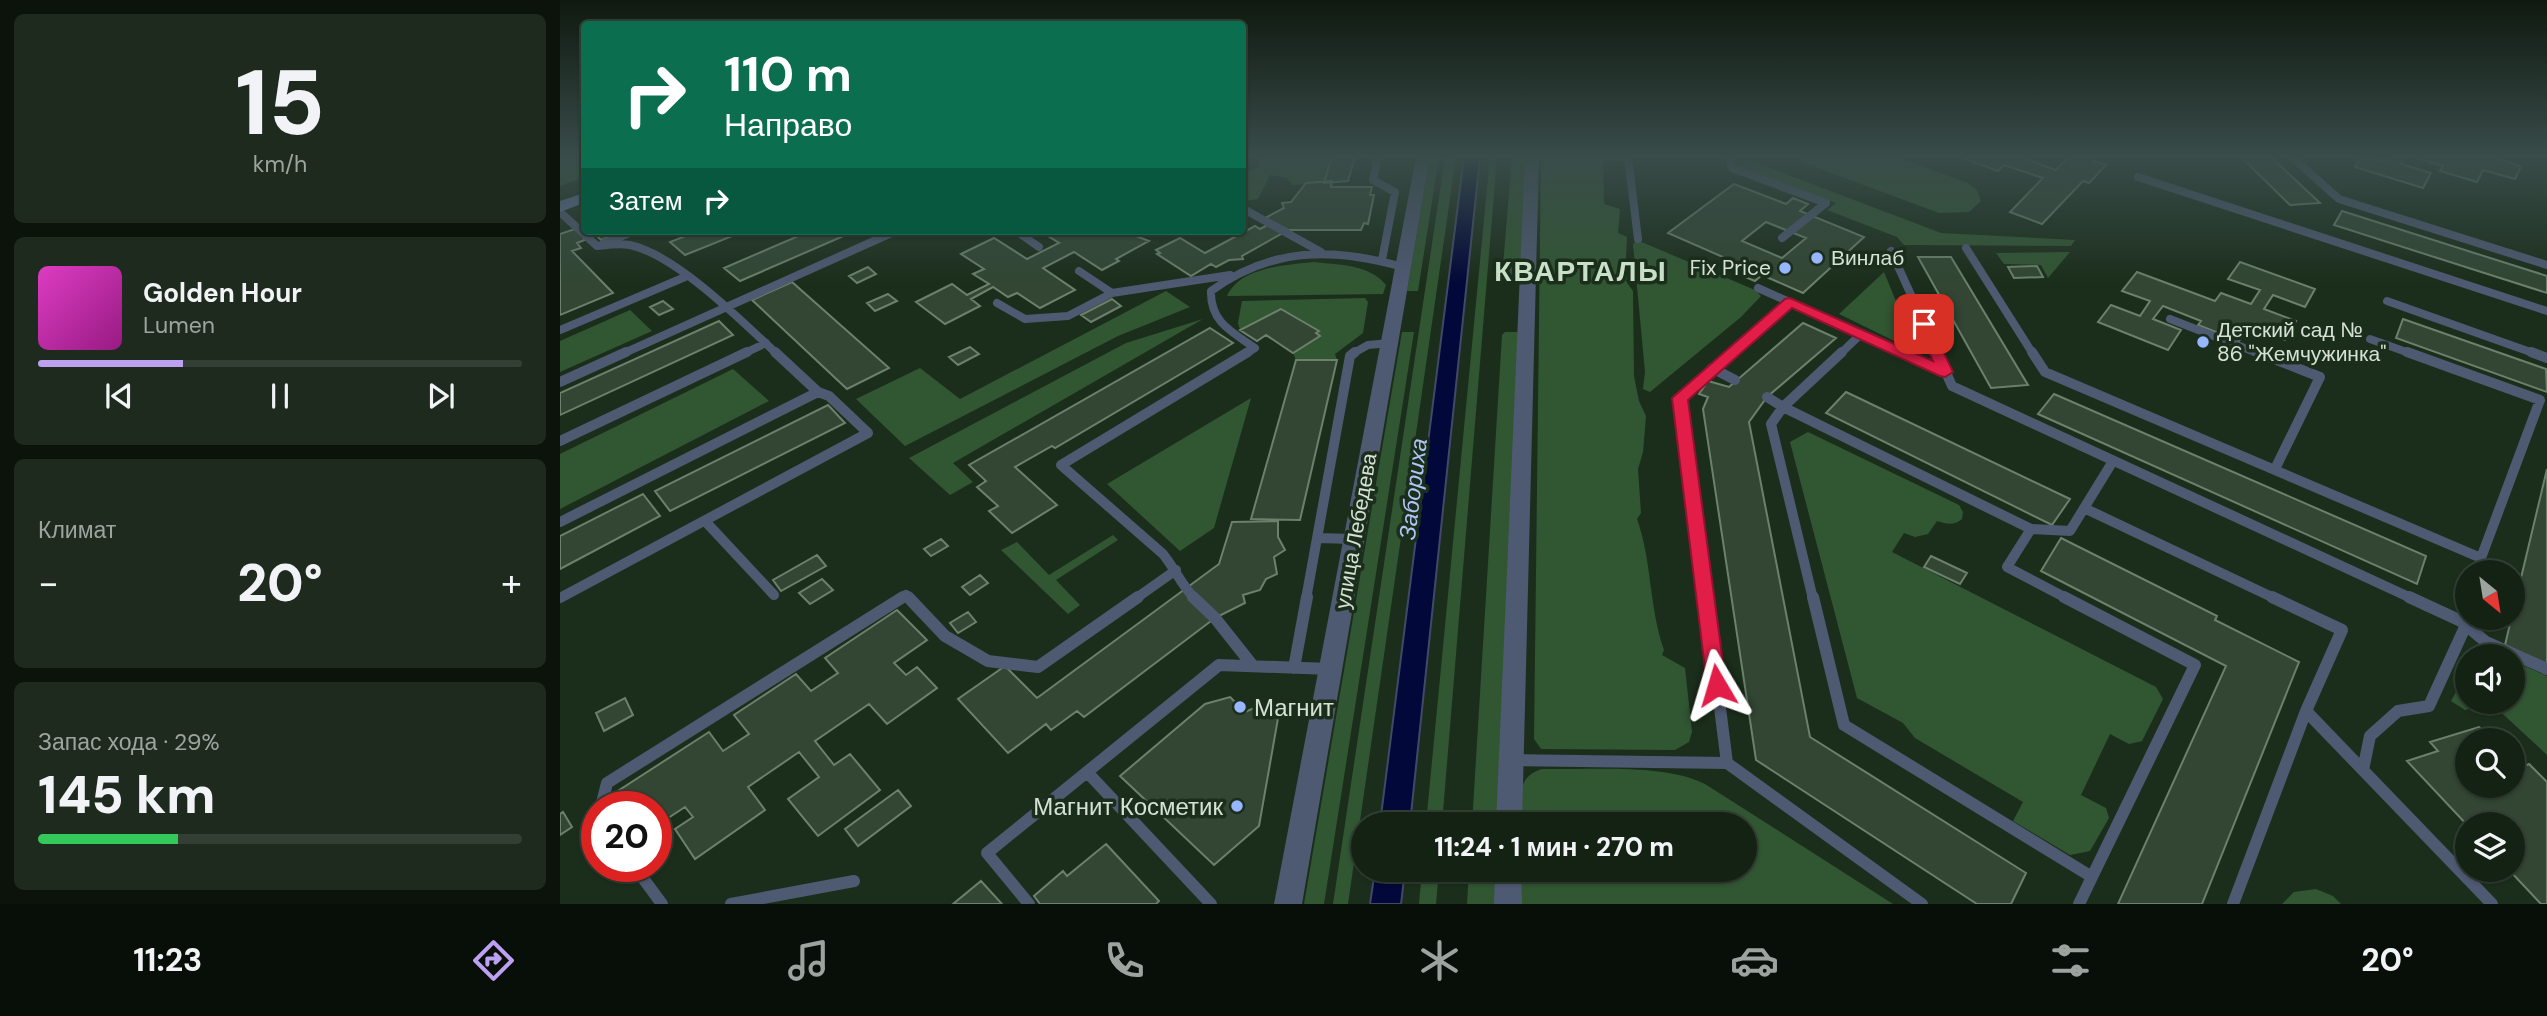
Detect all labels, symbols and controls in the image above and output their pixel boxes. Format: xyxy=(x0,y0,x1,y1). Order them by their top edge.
text: 110 m xyxy=(724,42,852,106)
text: 15 xyxy=(235,44,325,162)
icon: right xyxy=(609,49,700,140)
text: Направо xyxy=(724,104,852,146)
text: km/h xyxy=(253,149,307,179)
icon: right xyxy=(697,182,735,220)
text: Затем xyxy=(609,184,683,218)
place label: Винлаб xyxy=(1831,244,1904,272)
marker: Винлаб xyxy=(1809,250,1825,266)
district label: КВАРТАЛЫ xyxy=(1494,253,1668,290)
place label: Fix Price xyxy=(1690,254,1771,282)
marker: Fix Price xyxy=(1777,260,1793,276)
text: Golden Hour xyxy=(143,276,302,310)
pin xyxy=(1894,294,1954,354)
icon: arrive xyxy=(1905,305,1943,343)
text: Lumen xyxy=(143,310,215,340)
place label: Детский сад № 86 "Жемчужинка" xyxy=(2217,316,2386,368)
marker: Детский сад № 86 "Жемчужинка" xyxy=(2195,334,2211,350)
icon: previous xyxy=(100,377,138,415)
icon: pause xyxy=(261,377,299,415)
icon: next xyxy=(422,377,460,415)
water label: Забориха xyxy=(1392,436,1434,542)
street label: улица Лебедева xyxy=(1328,450,1384,611)
text: Климат xyxy=(38,515,116,545)
text: 20° xyxy=(237,549,323,617)
text: − xyxy=(38,558,59,608)
text: + xyxy=(501,558,522,608)
north arrow xyxy=(2455,560,2525,630)
map controls xyxy=(2455,560,2525,882)
button: sound xyxy=(2455,644,2525,714)
position arrow xyxy=(1680,648,1754,722)
place label: Магнит xyxy=(1254,692,1334,723)
marker: Магнит xyxy=(1232,699,1248,715)
text: Запас хода · 29% xyxy=(38,727,220,757)
button: search xyxy=(2455,728,2525,798)
text: 145 km xyxy=(38,761,215,829)
speed limit sign: 20 xyxy=(581,791,672,882)
place label: Магнит Косметик xyxy=(1033,791,1223,822)
marker: Магнит Косметик xyxy=(1229,798,1245,814)
button: layers xyxy=(2455,812,2525,882)
text: 11:24 · 1 мин · 270 m xyxy=(1434,830,1674,864)
icon: directions xyxy=(469,936,518,985)
icon: music xyxy=(784,936,833,985)
icon: phone xyxy=(1100,936,1149,985)
icon: climate xyxy=(1415,936,1464,985)
icon: car xyxy=(1730,936,1779,985)
icon: filters xyxy=(2046,936,2095,985)
text: 11:23 xyxy=(133,939,202,981)
text: 20° xyxy=(2361,939,2414,981)

